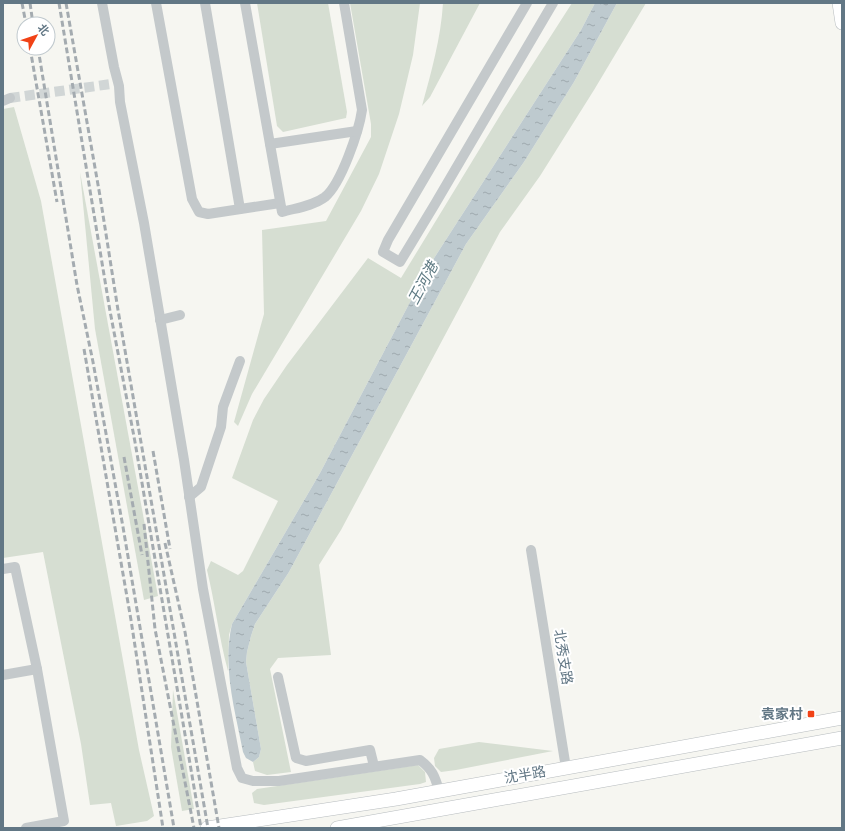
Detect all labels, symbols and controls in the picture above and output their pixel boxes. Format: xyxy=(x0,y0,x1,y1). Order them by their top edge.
north arrow xyxy=(16,16,56,56)
text: 北 xyxy=(35,22,52,38)
water label: 王河港 xyxy=(404,257,442,307)
street label: 北秀支路 xyxy=(550,628,576,686)
place label: 袁家村 xyxy=(761,706,803,723)
marker: 袁家村 xyxy=(806,709,816,719)
street label: 沈半路 xyxy=(503,763,547,787)

